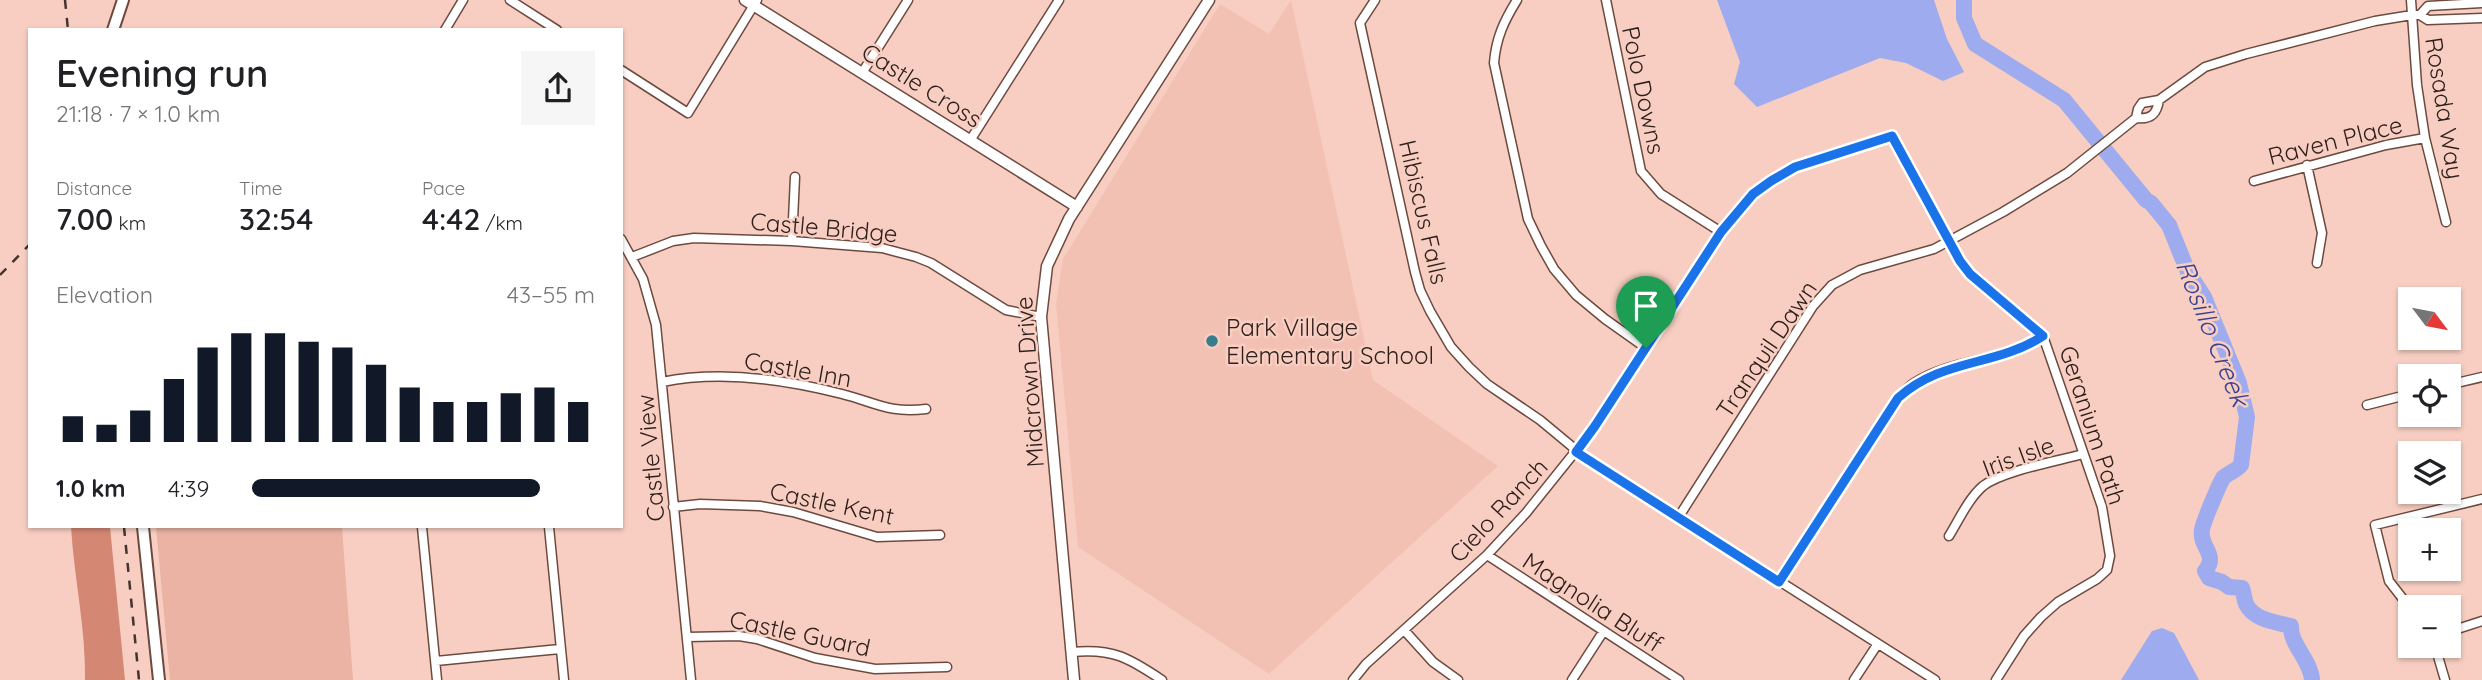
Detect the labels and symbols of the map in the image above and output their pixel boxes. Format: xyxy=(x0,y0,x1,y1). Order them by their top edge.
street label: Polo Downs xyxy=(1616,23,1672,157)
street label: Rosada Way xyxy=(2419,35,2471,181)
street label: Castle Cross xyxy=(856,36,988,134)
street label: Raven Place xyxy=(2265,109,2405,171)
street label: Hibiscus Falls xyxy=(1393,137,1455,287)
street label: Castle Bridge xyxy=(749,206,899,248)
water label: Rosillo Creek xyxy=(2169,255,2258,413)
street label: Tranquil Dawn xyxy=(1709,275,1823,423)
pin xyxy=(1616,276,1676,348)
north arrow xyxy=(2398,287,2460,350)
street label: Midcrown Drive xyxy=(1008,295,1050,469)
place label: Park Village Elementary School xyxy=(1226,312,1434,370)
marker: Park Village Elementary School xyxy=(1204,333,1220,349)
street label: Geranium Path xyxy=(2053,342,2133,508)
street label: Castle Inn xyxy=(742,345,854,393)
street label: Castle View xyxy=(629,393,671,523)
street label: Iris Isle xyxy=(1978,429,2058,483)
street label: Cielo Ranch xyxy=(1442,452,1554,568)
street label: Castle Kent xyxy=(767,475,897,531)
street label: Magnolia Bluff xyxy=(1517,545,1669,659)
street label: Castle Guard xyxy=(727,603,873,663)

